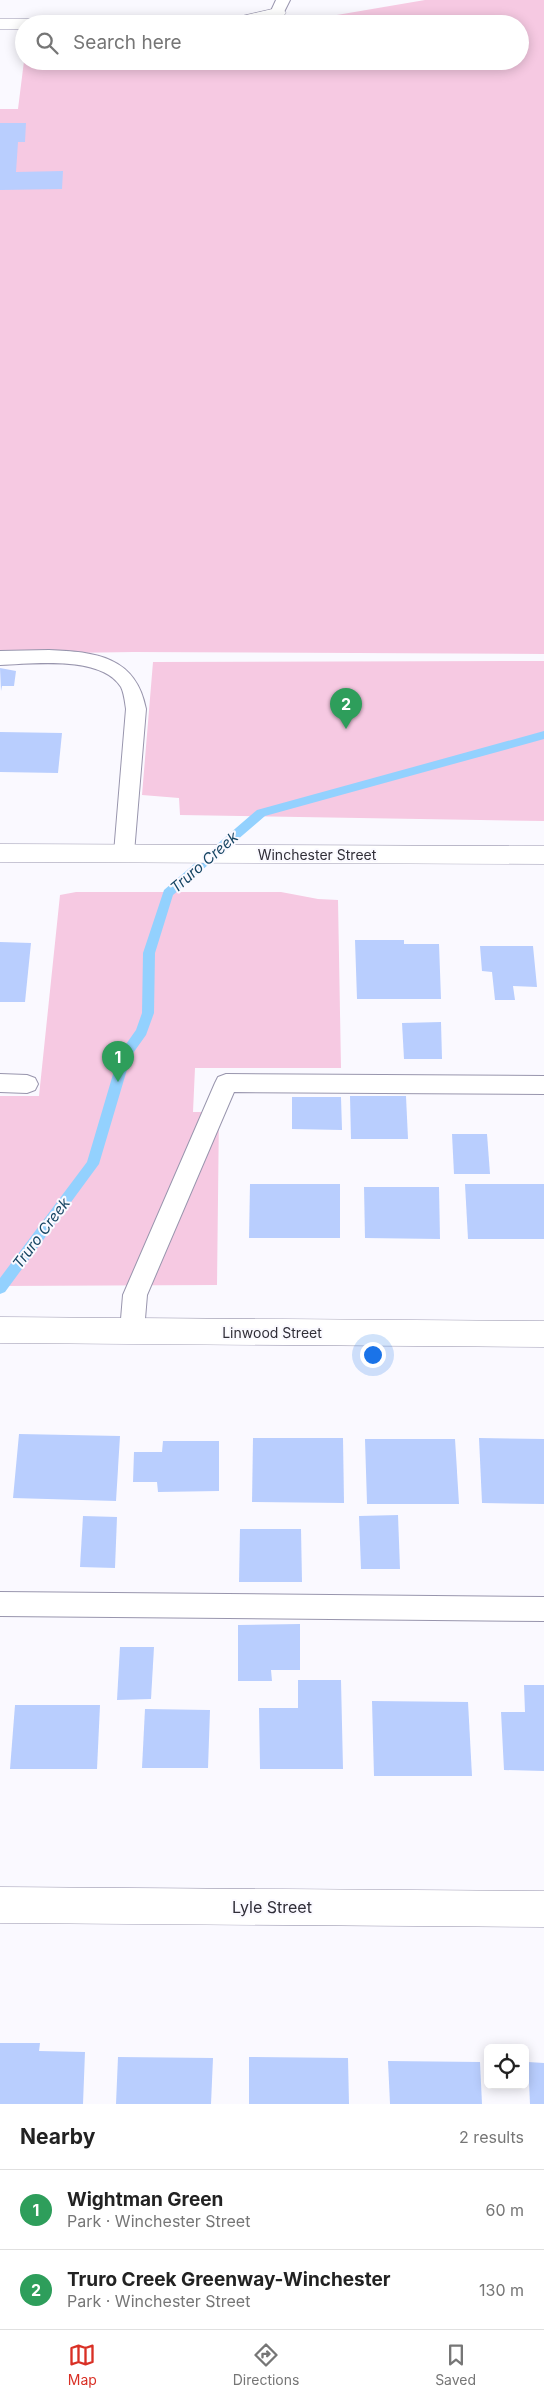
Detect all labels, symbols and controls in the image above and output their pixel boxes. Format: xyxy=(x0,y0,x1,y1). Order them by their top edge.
search box xyxy=(15,15,529,70)
icon: search xyxy=(33,29,61,57)
text: Search here xyxy=(73,31,182,54)
pin: 2 xyxy=(330,688,362,729)
water label: Truro Creek xyxy=(166,827,242,897)
street label: Winchester Street xyxy=(258,846,377,863)
pin: 1 xyxy=(102,1041,134,1082)
water label: Truro Creek xyxy=(8,1193,74,1272)
street label: Linwood Street xyxy=(222,1324,322,1341)
your location xyxy=(360,1342,386,1368)
street label: Lyle Street xyxy=(232,1897,312,1917)
map controls xyxy=(484,2044,529,2089)
button: locate xyxy=(484,2044,529,2089)
text: Nearby xyxy=(20,2124,95,2149)
text: 2 results xyxy=(459,2127,524,2147)
text: Wightman Green xyxy=(67,2188,223,2211)
text: 1 xyxy=(33,2200,39,2220)
text: 60 m xyxy=(485,2200,524,2220)
text: Park · Winchester Street xyxy=(67,2211,250,2231)
text: Truro Creek Greenway-Winchester xyxy=(67,2268,391,2291)
text: 2 xyxy=(31,2280,41,2300)
text: 130 m xyxy=(479,2280,524,2300)
text: Park · Winchester Street xyxy=(67,2291,250,2311)
tab: Map xyxy=(68,2341,97,2388)
tab: Directions xyxy=(233,2341,299,2388)
tab: Saved xyxy=(435,2341,476,2388)

